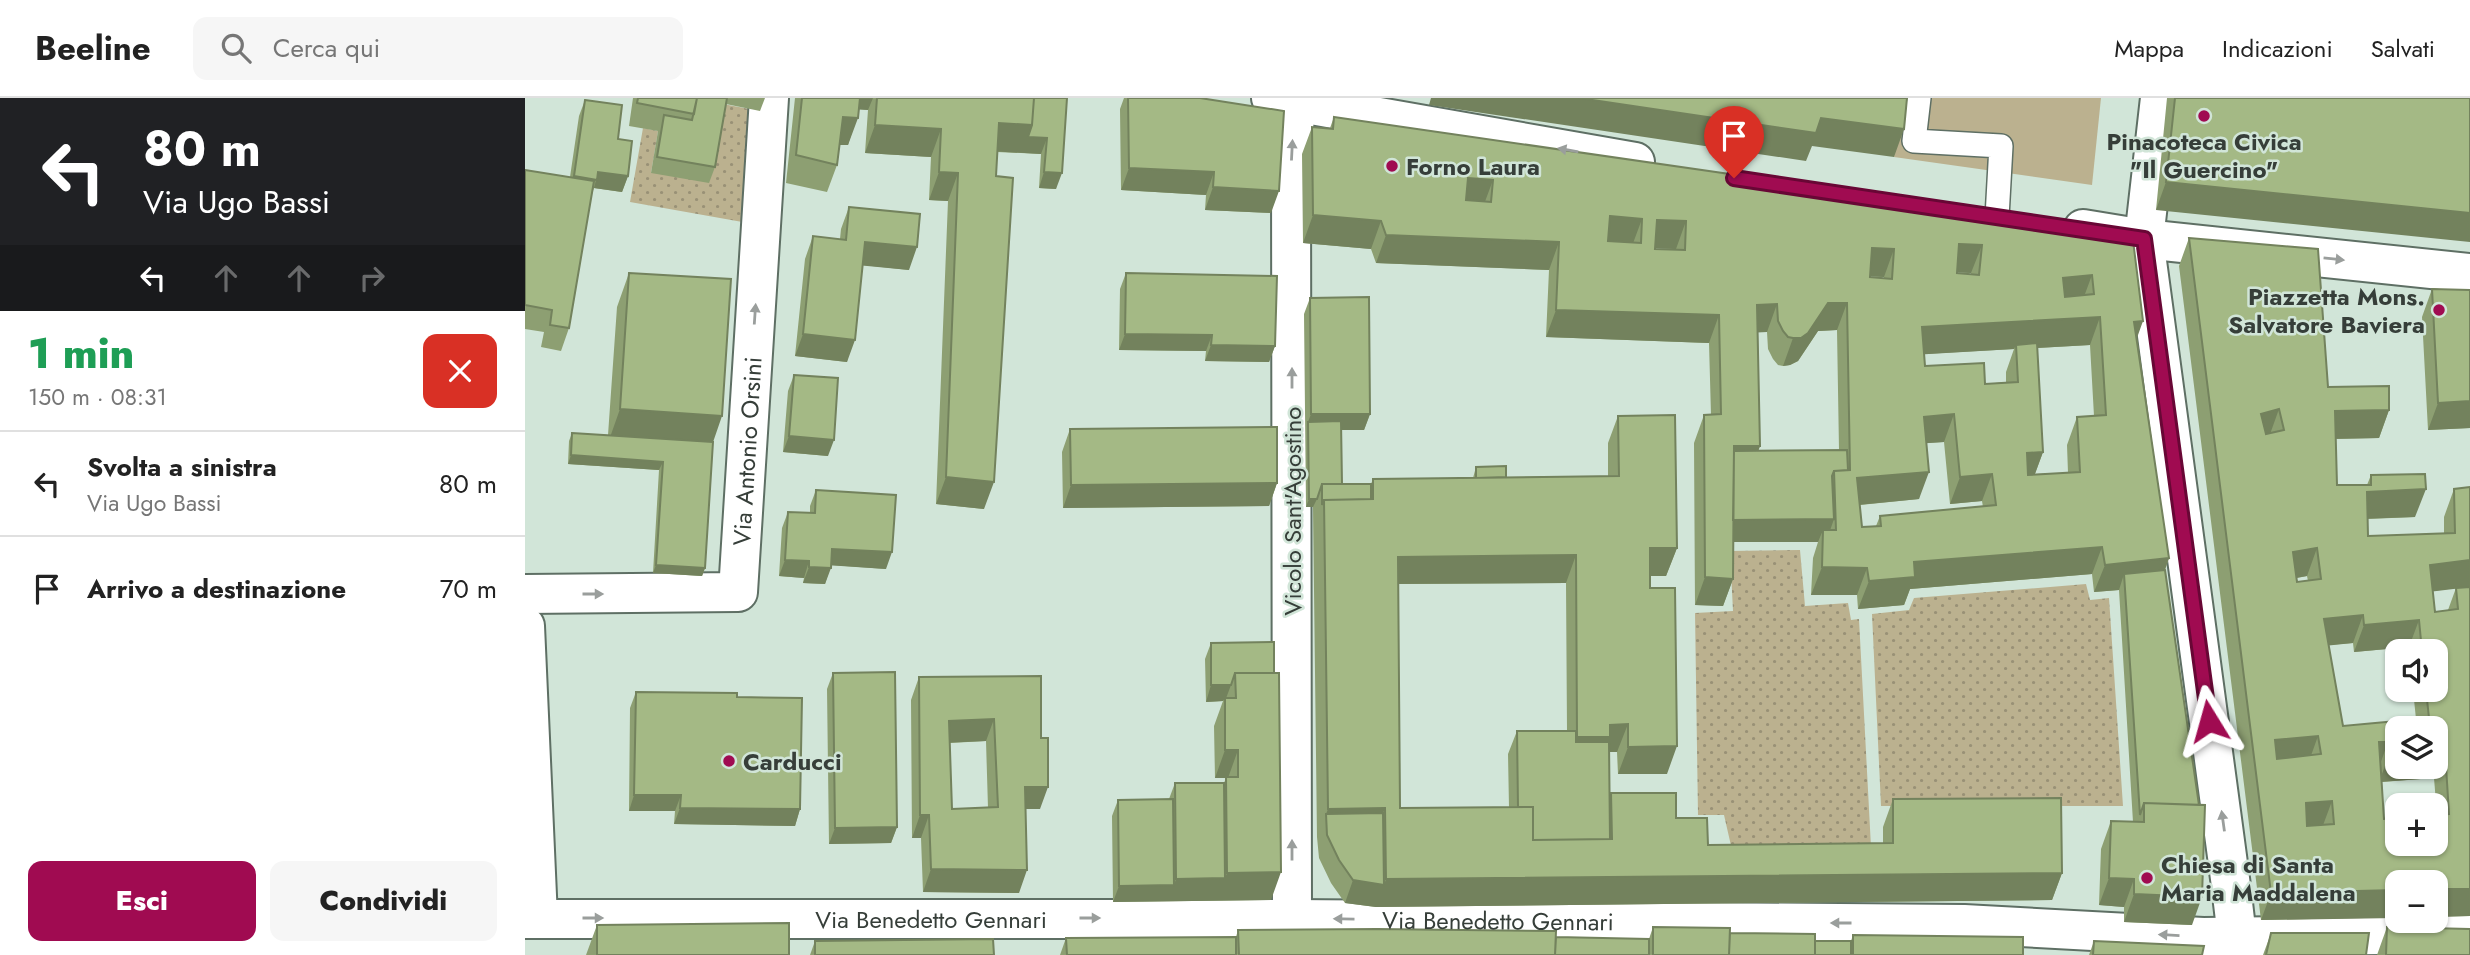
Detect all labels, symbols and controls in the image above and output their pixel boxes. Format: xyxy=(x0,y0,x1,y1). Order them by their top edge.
search box xyxy=(193,17,683,80)
text: Beeline xyxy=(35,25,151,72)
icon: search xyxy=(217,29,255,67)
text: Cerca qui xyxy=(273,29,380,67)
text: Mappa xyxy=(2114,31,2184,66)
text: Indicazioni xyxy=(2222,31,2333,66)
text: Salvati xyxy=(2371,31,2435,66)
pin xyxy=(1704,106,1764,178)
marker: Pinacoteca Civica "Il Guercino" xyxy=(2196,108,2212,124)
text: 80 m xyxy=(143,114,261,184)
icon: arrive xyxy=(1715,117,1753,155)
place label: Pinacoteca Civica "Il Guercino" xyxy=(2106,124,2302,187)
icon: left xyxy=(28,126,119,217)
one-way arrow xyxy=(1286,139,1297,161)
one-way arrow xyxy=(1557,144,1579,155)
place label: Forno Laura xyxy=(1406,149,1540,184)
marker: Forno Laura xyxy=(1384,158,1400,174)
text: Via Ugo Bassi xyxy=(143,179,330,225)
one-way arrow xyxy=(2323,253,2345,264)
icon: left xyxy=(134,259,172,297)
icon: ahead xyxy=(207,259,245,297)
icon: ahead xyxy=(280,259,318,297)
icon: right xyxy=(353,259,391,297)
place label: Piazzetta Mons. Salvatore Baviera xyxy=(2228,279,2425,342)
marker: Piazzetta Mons. Salvatore Baviera xyxy=(2431,302,2447,318)
one-way arrow xyxy=(750,303,761,325)
text: 1 min xyxy=(28,323,134,384)
button: close xyxy=(423,334,497,408)
street label: Via Antonio Orsini xyxy=(723,356,770,547)
one-way arrow xyxy=(1286,367,1298,389)
text: 150 m · 08:31 xyxy=(28,380,167,414)
street label: Vicolo Sant'Agostino xyxy=(1275,407,1310,615)
text: Svolta a sinistra xyxy=(87,448,277,486)
icon: left xyxy=(28,465,66,503)
text: 80 m xyxy=(439,465,497,503)
text: Via Ugo Bassi xyxy=(87,486,222,520)
icon: arrive xyxy=(28,570,66,608)
text: Arrivo a destinazione xyxy=(87,570,346,608)
text: 70 m xyxy=(440,570,497,608)
one-way arrow xyxy=(582,588,604,600)
map controls xyxy=(2385,639,2448,933)
button: sound xyxy=(2385,639,2448,702)
position arrow xyxy=(2172,684,2246,758)
button: layers xyxy=(2385,716,2448,779)
place label: Carducci xyxy=(743,744,842,779)
marker: Carducci xyxy=(721,753,737,769)
button: + xyxy=(2385,793,2448,856)
one-way arrow xyxy=(2217,810,2228,832)
one-way arrow xyxy=(1286,839,1298,861)
place label: Chiesa di Santa Maria Maddalena xyxy=(2161,847,2356,910)
button: Esci xyxy=(28,861,256,941)
button: Condividi xyxy=(270,861,497,941)
marker: Chiesa di Santa Maria Maddalena xyxy=(2139,870,2155,886)
button: − xyxy=(2385,870,2448,933)
street label: Via Benedetto Gennari xyxy=(815,902,1047,937)
street label: Via Benedetto Gennari xyxy=(1382,902,1614,939)
one-way arrow xyxy=(582,912,604,924)
one-way arrow xyxy=(1079,912,1101,924)
one-way arrow xyxy=(1333,913,1355,925)
one-way arrow xyxy=(1830,917,1852,929)
one-way arrow xyxy=(2158,929,2180,940)

